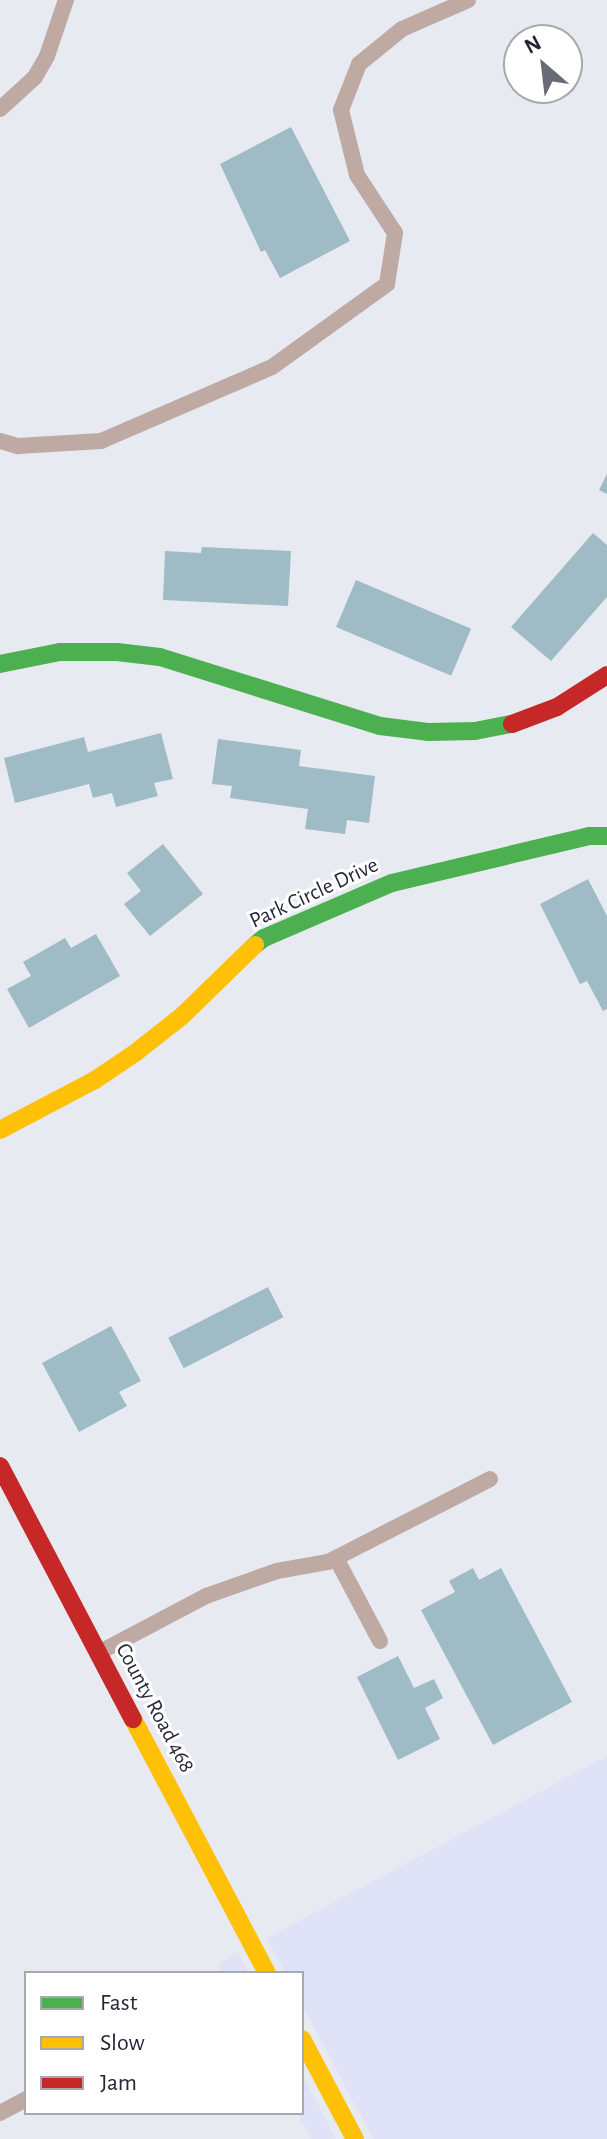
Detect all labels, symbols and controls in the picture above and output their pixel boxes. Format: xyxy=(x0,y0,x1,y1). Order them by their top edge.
north arrow xyxy=(503,24,583,104)
text: N xyxy=(521,31,545,58)
street label: Park Circle Drive xyxy=(245,852,383,934)
street label: County Road 468 xyxy=(110,1639,200,1777)
legend xyxy=(24,1971,304,2115)
text: Fast xyxy=(100,1991,137,2015)
text: Slow xyxy=(100,2031,145,2055)
text: Jam xyxy=(100,2071,137,2095)

